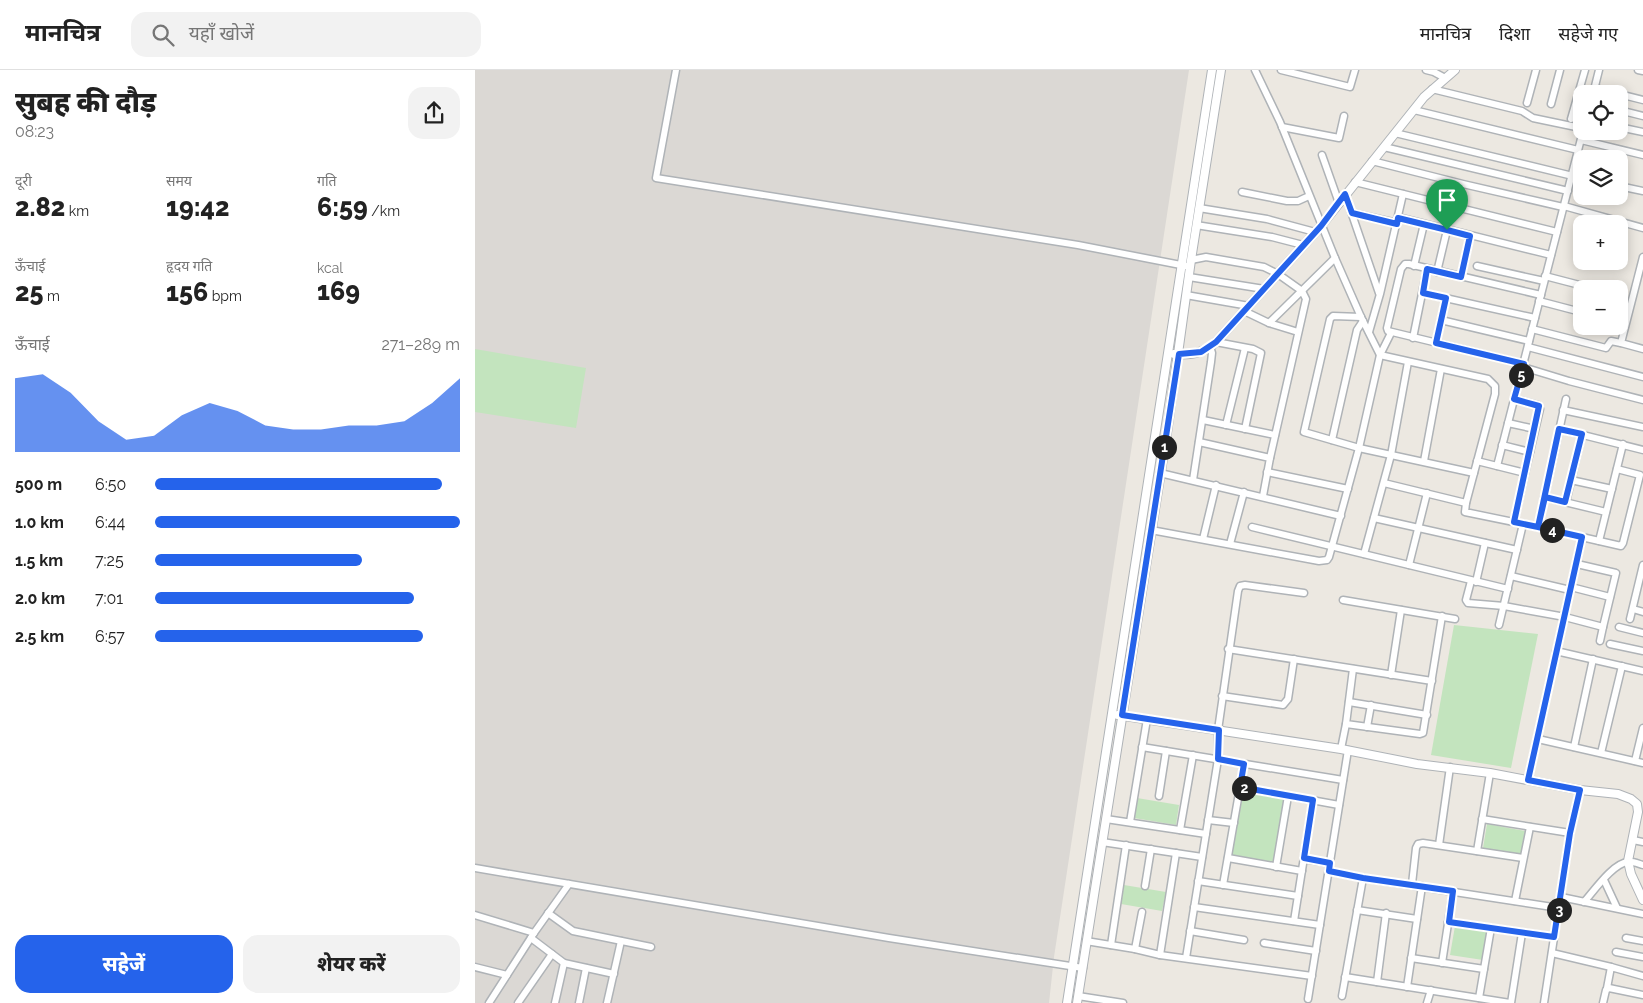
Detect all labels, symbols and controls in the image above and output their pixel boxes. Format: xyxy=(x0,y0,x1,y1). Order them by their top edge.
search box xyxy=(131,12,481,57)
text: मानचित्र xyxy=(25,18,101,47)
icon: search xyxy=(149,21,177,49)
text: यहाँ खोजें xyxy=(189,22,254,44)
text: मानचित्र xyxy=(1420,23,1471,44)
text: दिशा xyxy=(1499,23,1530,44)
text: सहेजे गए xyxy=(1558,23,1618,44)
map controls xyxy=(1573,85,1628,335)
button: locate xyxy=(1573,85,1628,140)
text: सुबह की दौड़ xyxy=(15,86,156,119)
button: share xyxy=(408,87,460,139)
text: 08:23 xyxy=(15,122,54,141)
button: layers xyxy=(1573,150,1628,205)
text: दूरी xyxy=(15,173,32,189)
text: समय xyxy=(166,173,192,189)
text: गति xyxy=(317,173,337,189)
pin xyxy=(1426,179,1468,230)
icon: arrive xyxy=(1433,186,1461,214)
text: 2.82 xyxy=(15,192,65,222)
text: 19:42 xyxy=(166,192,229,222)
text: 6:59 xyxy=(317,192,368,222)
text: km xyxy=(65,203,89,219)
text: /km xyxy=(368,203,400,219)
button: + xyxy=(1573,215,1628,270)
text: ऊँचाई xyxy=(15,258,45,274)
text: हृदय गति xyxy=(166,258,212,274)
text: kcal xyxy=(317,260,343,276)
text: 169 xyxy=(317,276,360,306)
text: 25 xyxy=(15,277,43,307)
text: 156 xyxy=(166,277,208,307)
button: − xyxy=(1573,280,1628,335)
text: m xyxy=(43,288,60,304)
text: bpm xyxy=(208,288,242,304)
text: ऊँचाई xyxy=(15,335,50,354)
text: 271–289 m xyxy=(381,335,460,354)
pin: 5 xyxy=(1509,362,1533,388)
text: 5 xyxy=(1518,367,1525,383)
pin: 1 xyxy=(1151,434,1177,460)
text: 1 xyxy=(1161,439,1168,455)
text: 500 m xyxy=(15,475,62,494)
text: 6:50 xyxy=(95,475,126,494)
text: 1.0 km xyxy=(15,513,64,532)
text: 6:44 xyxy=(95,513,125,532)
pin: 4 xyxy=(1539,518,1565,542)
text: 4 xyxy=(1549,522,1557,538)
text: 1.5 km xyxy=(15,551,63,570)
text: 7:25 xyxy=(95,551,124,570)
text: 2.0 km xyxy=(15,589,65,608)
text: 7:01 xyxy=(95,589,123,608)
text: 2.5 km xyxy=(15,627,64,646)
text: 6:57 xyxy=(95,627,125,646)
pin: 2 xyxy=(1231,776,1257,800)
text: 2 xyxy=(1241,780,1248,796)
pin: 3 xyxy=(1547,898,1571,922)
text: 3 xyxy=(1556,902,1563,918)
button: सहेजें xyxy=(15,935,233,993)
button: शेयर करें xyxy=(243,935,460,993)

